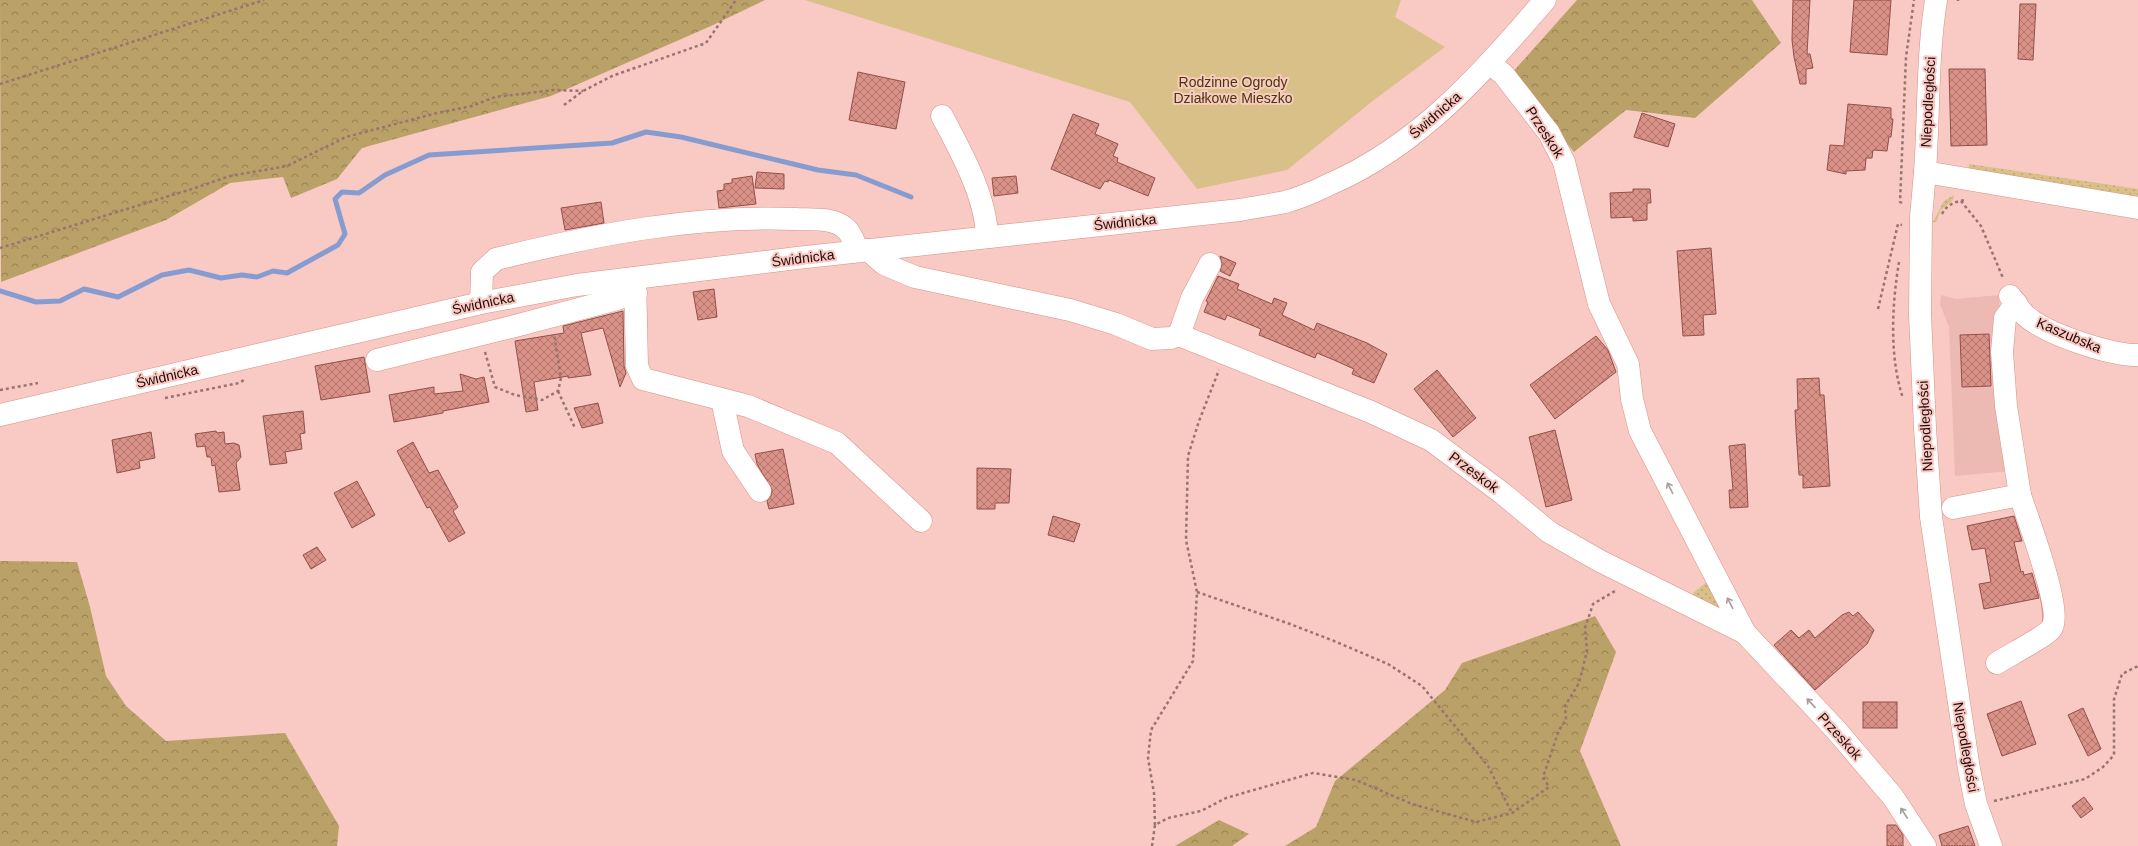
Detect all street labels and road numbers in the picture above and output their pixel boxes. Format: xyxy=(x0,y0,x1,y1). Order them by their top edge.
street label: Niepodległości xyxy=(1918,56,1938,148)
street label: Świdnicka xyxy=(1405,87,1464,142)
street label: Przeskok xyxy=(1523,103,1568,161)
street label: Świdnicka xyxy=(1093,210,1157,233)
street label: Świdnicka xyxy=(771,245,835,270)
street label: Świdnicka xyxy=(450,288,516,317)
street label: Kaszubska xyxy=(2034,314,2104,356)
street label: Świdnicka xyxy=(134,360,200,391)
street label: Niepodległości xyxy=(1915,380,1935,472)
street label: Przeskok xyxy=(1446,448,1503,496)
street label: Niepodległości xyxy=(1950,701,1982,793)
street label: Przeskok xyxy=(1815,709,1866,763)

